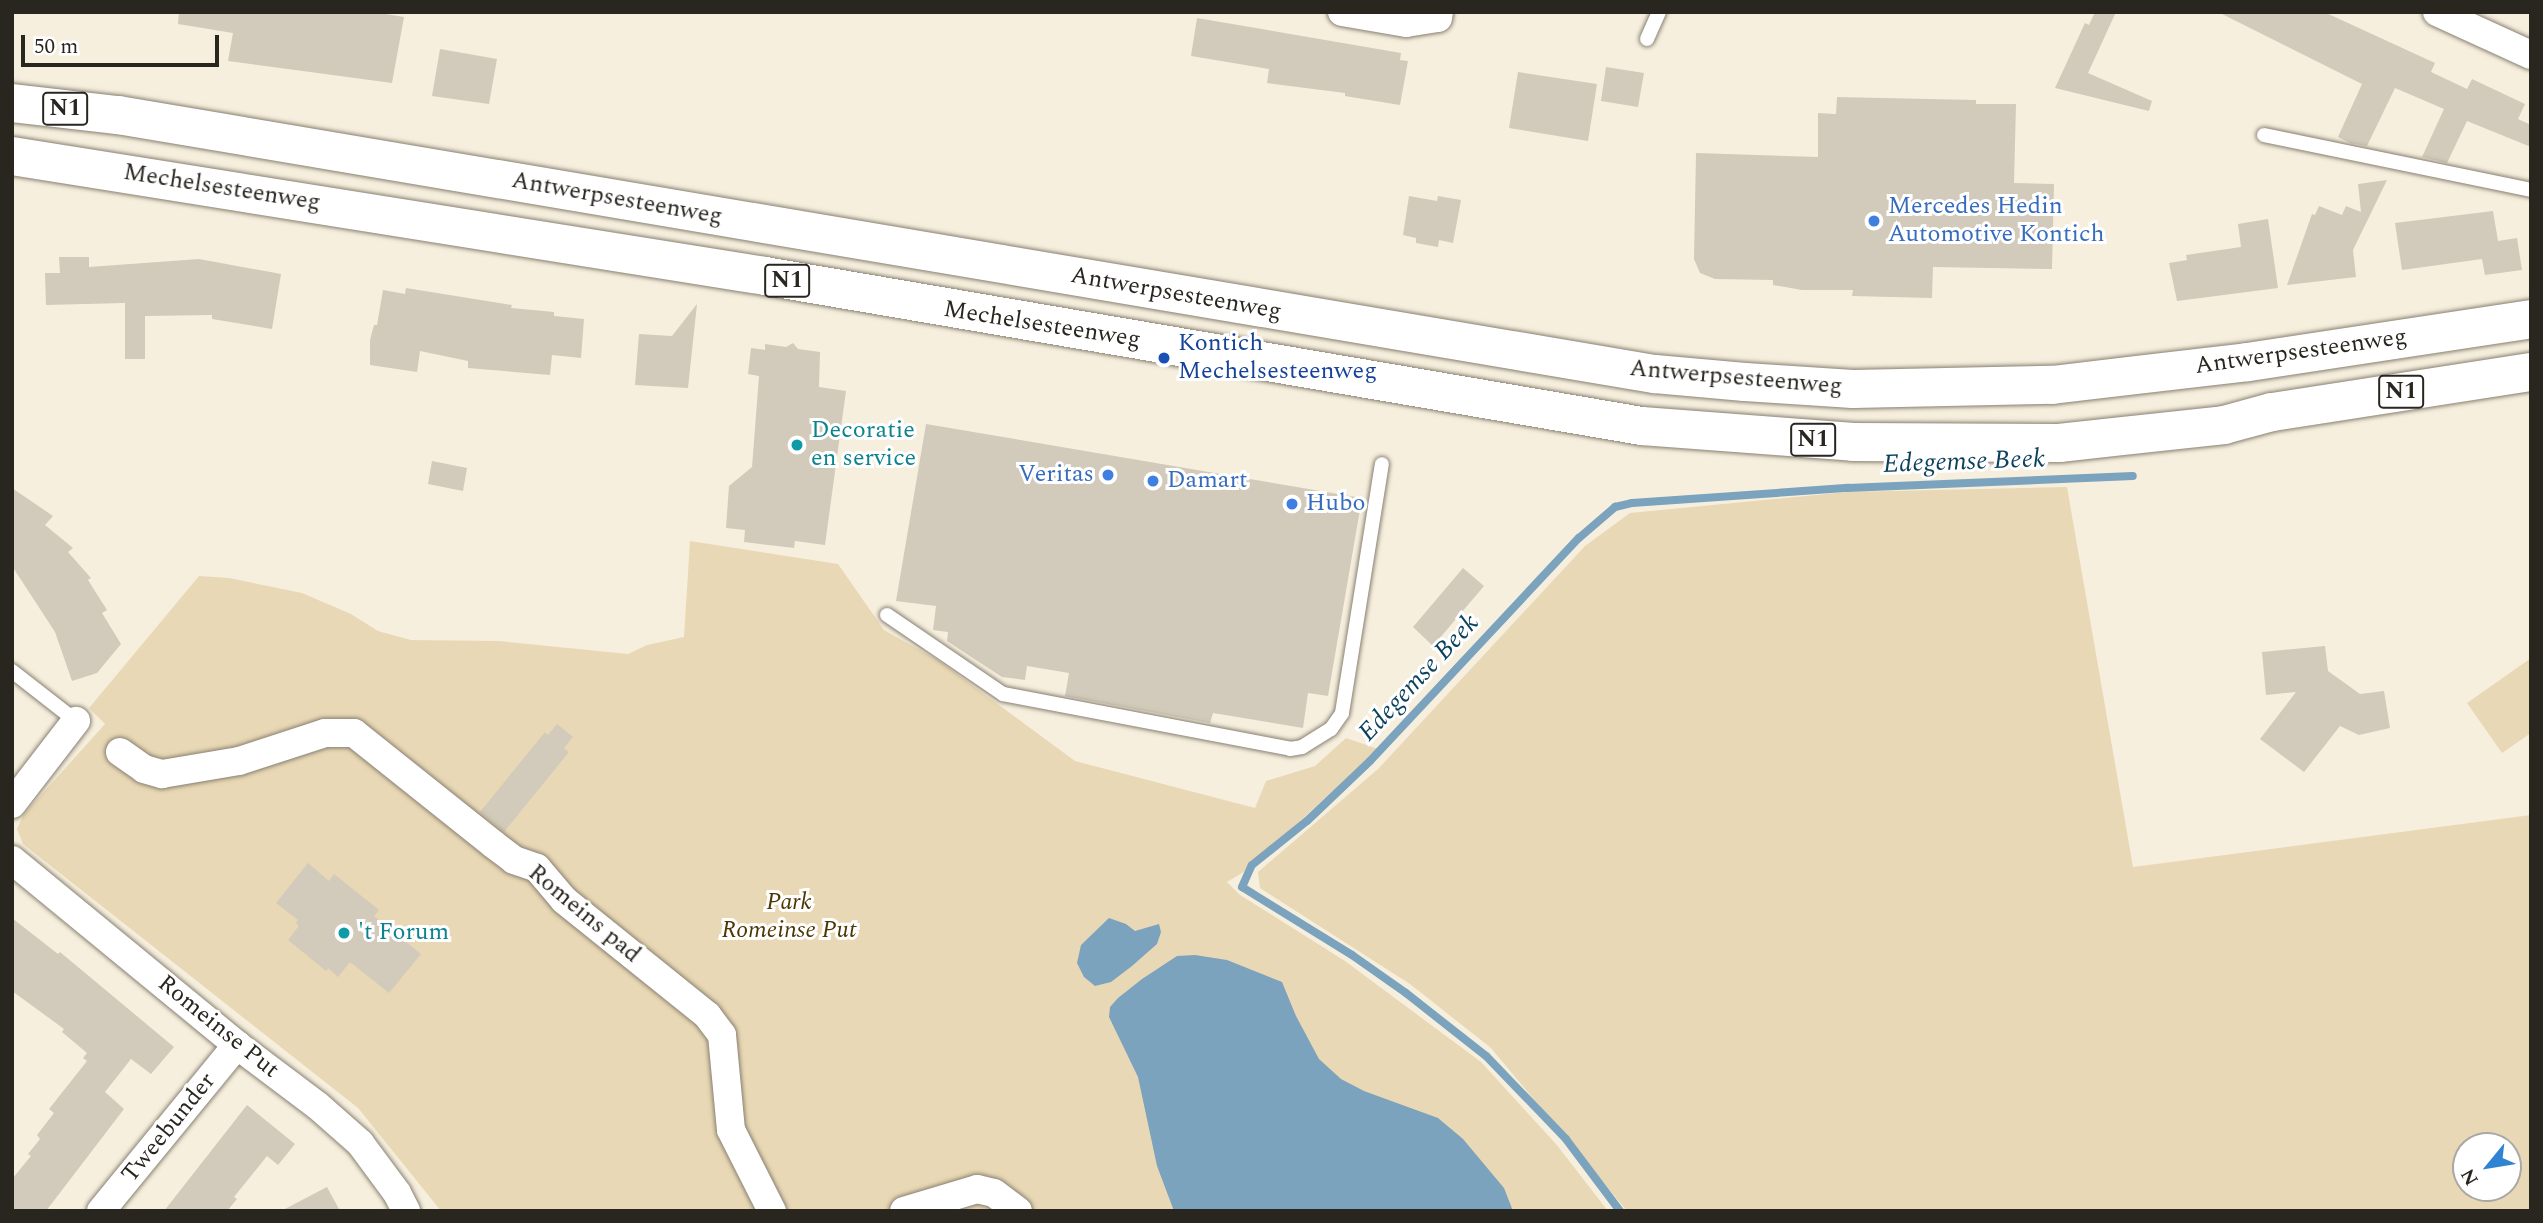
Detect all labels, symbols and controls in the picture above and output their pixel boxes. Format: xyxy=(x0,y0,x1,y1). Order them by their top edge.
scale bar xyxy=(24,21,222,65)
text: 50 m xyxy=(34,31,78,63)
road number: N1 xyxy=(41,90,90,128)
street label: Mechelsesteenweg xyxy=(121,158,323,218)
street label: Antwerpsesteenweg xyxy=(509,166,725,232)
place label: Mercedes Hedin Automotive Kontich xyxy=(1888,193,2104,249)
marker: Mercedes Hedin Automotive Kontich xyxy=(1866,213,1882,229)
street label: Antwerpsesteenweg xyxy=(1068,261,1284,327)
road number: N1 xyxy=(762,262,812,300)
street label: Mechelsesteenweg xyxy=(941,295,1143,355)
street label: Antwerpsesteenweg xyxy=(2193,323,2409,381)
place label: Kontich Mechelsesteenweg xyxy=(1178,330,1377,386)
marker: Kontich Mechelsesteenweg xyxy=(1156,350,1172,366)
street label: Antwerpsesteenweg xyxy=(1628,354,1844,402)
road number: N1 xyxy=(2376,372,2426,412)
place label: Decoratie en service xyxy=(811,417,916,473)
road number: N1 xyxy=(1788,420,1838,460)
marker: Decoratie en service xyxy=(789,437,805,453)
water label: Edegemse Beek xyxy=(1882,444,2046,480)
place label: Veritas xyxy=(1018,461,1094,489)
marker: Veritas xyxy=(1100,467,1116,483)
place label: Damart xyxy=(1167,467,1248,495)
marker: Damart xyxy=(1145,473,1161,489)
place label: Hubo xyxy=(1306,490,1365,518)
marker: Hubo xyxy=(1284,496,1300,512)
water label: Edegemse Beek xyxy=(1352,608,1486,748)
street label: Romeins pad xyxy=(522,859,646,969)
park label: Park Romeinse Put xyxy=(722,889,856,945)
place label: 't Forum xyxy=(358,919,449,947)
marker: 't Forum xyxy=(336,925,352,941)
street label: Romeinse Put xyxy=(152,969,284,1085)
street label: Tweebunder xyxy=(116,1067,222,1189)
north arrow xyxy=(2452,1132,2522,1202)
text: N xyxy=(2454,1163,2487,1191)

